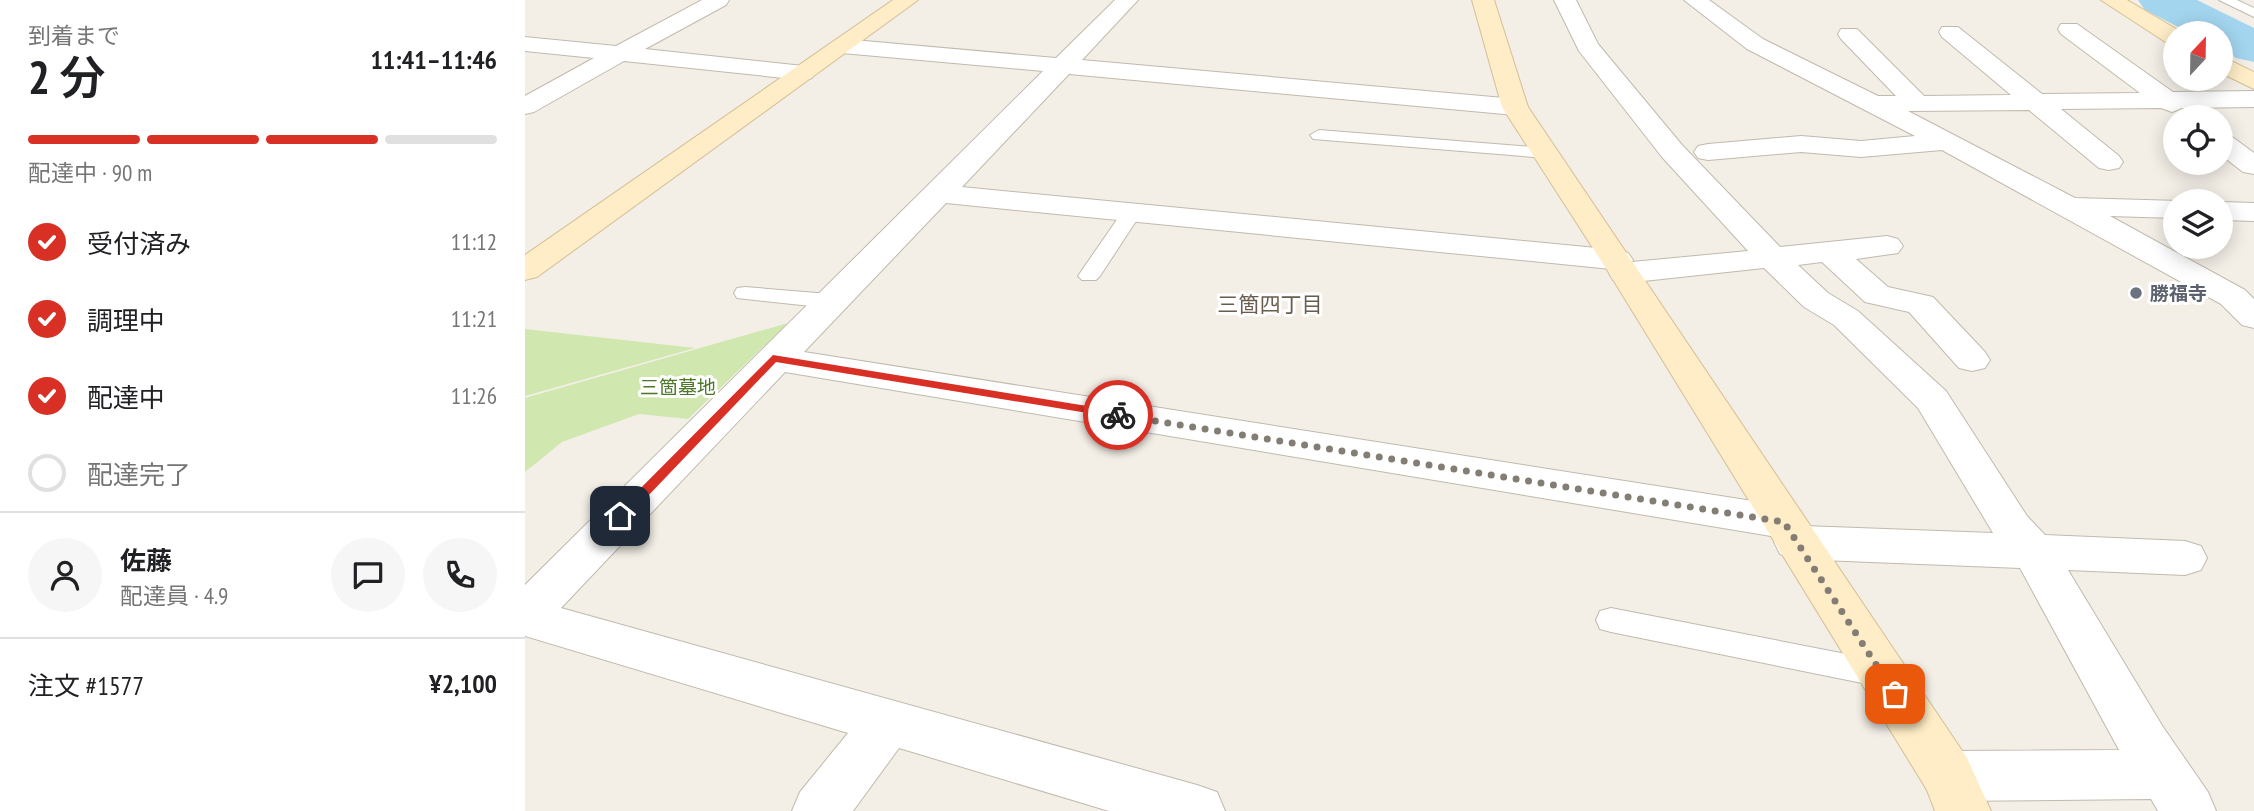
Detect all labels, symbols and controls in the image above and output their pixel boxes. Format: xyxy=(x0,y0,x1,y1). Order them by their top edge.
text: 到着まで xyxy=(28,21,120,50)
north arrow xyxy=(2163,21,2233,91)
map controls xyxy=(2163,21,2233,259)
text: 11:41–11:46 xyxy=(370,43,497,76)
text: 2 分 xyxy=(28,47,105,107)
button: locate xyxy=(2163,105,2233,175)
text: 配達中 · 90 m xyxy=(28,158,152,187)
button: layers xyxy=(2163,189,2233,259)
icon: check xyxy=(28,223,66,261)
text: 受付済み xyxy=(87,227,191,260)
text: 11:12 xyxy=(451,227,497,256)
place label: 勝福寺 xyxy=(2150,281,2207,305)
marker: 勝福寺 xyxy=(2128,285,2144,301)
district label: 三箇四丁目 xyxy=(1218,291,1323,318)
icon: check xyxy=(28,300,66,338)
text: 調理中 xyxy=(87,304,165,337)
text: 11:21 xyxy=(451,304,497,333)
park label: 三箇墓地 xyxy=(640,375,716,399)
icon: check xyxy=(28,377,66,415)
courier xyxy=(1083,380,1153,450)
text: 配達中 xyxy=(87,381,165,414)
text: 11:26 xyxy=(451,381,497,410)
icon: bike xyxy=(1099,396,1137,434)
text: 配達完了 xyxy=(87,458,191,491)
pin xyxy=(590,486,650,546)
icon: home xyxy=(601,497,639,535)
button: person xyxy=(28,538,102,612)
button: chat xyxy=(331,538,405,612)
button: phone xyxy=(423,538,497,612)
text: 佐藤 xyxy=(120,544,172,577)
text: 配達員 · 4.9 xyxy=(120,581,228,610)
pin xyxy=(1865,664,1925,724)
text: ¥2,100 xyxy=(429,667,497,700)
text: 注文 #1577 xyxy=(28,669,144,702)
icon: bag xyxy=(1876,675,1914,713)

